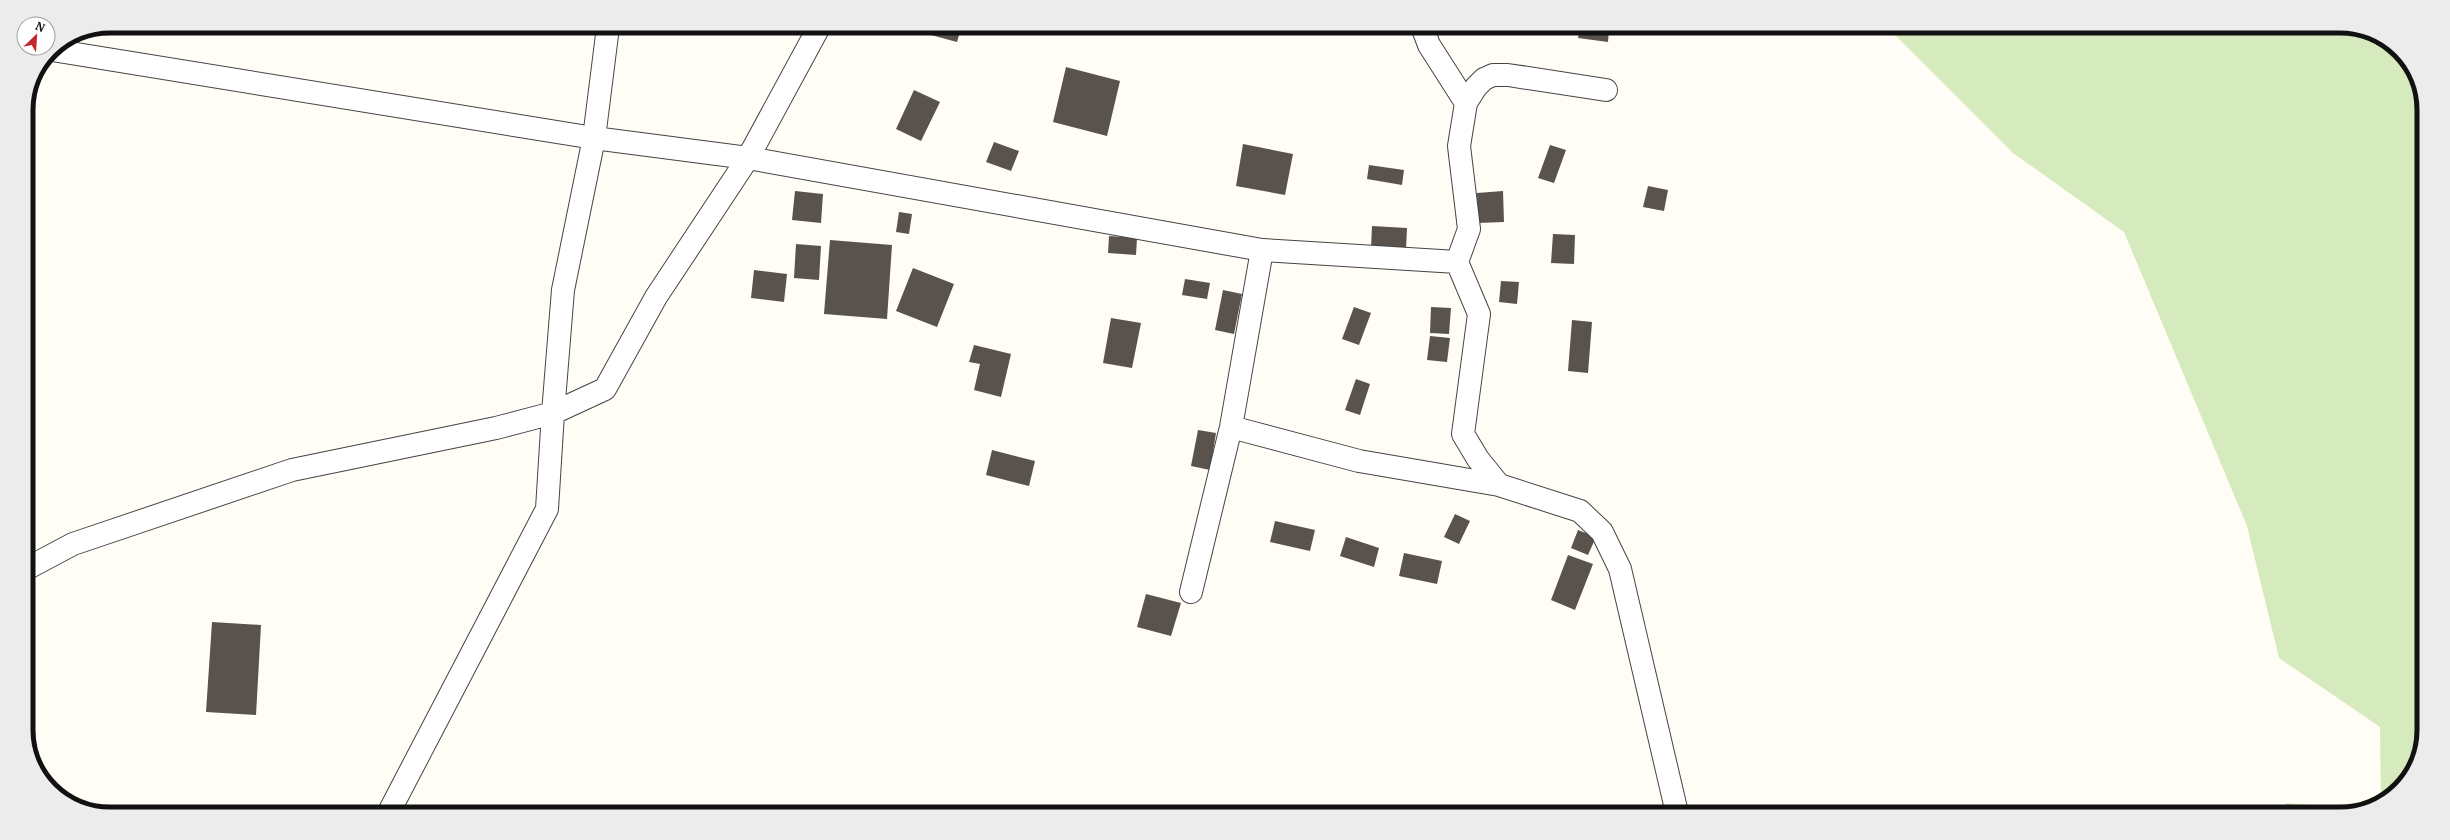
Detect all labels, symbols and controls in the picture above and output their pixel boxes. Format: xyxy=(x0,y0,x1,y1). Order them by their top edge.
north arrow xyxy=(16,16,56,56)
text: N xyxy=(33,19,47,35)

